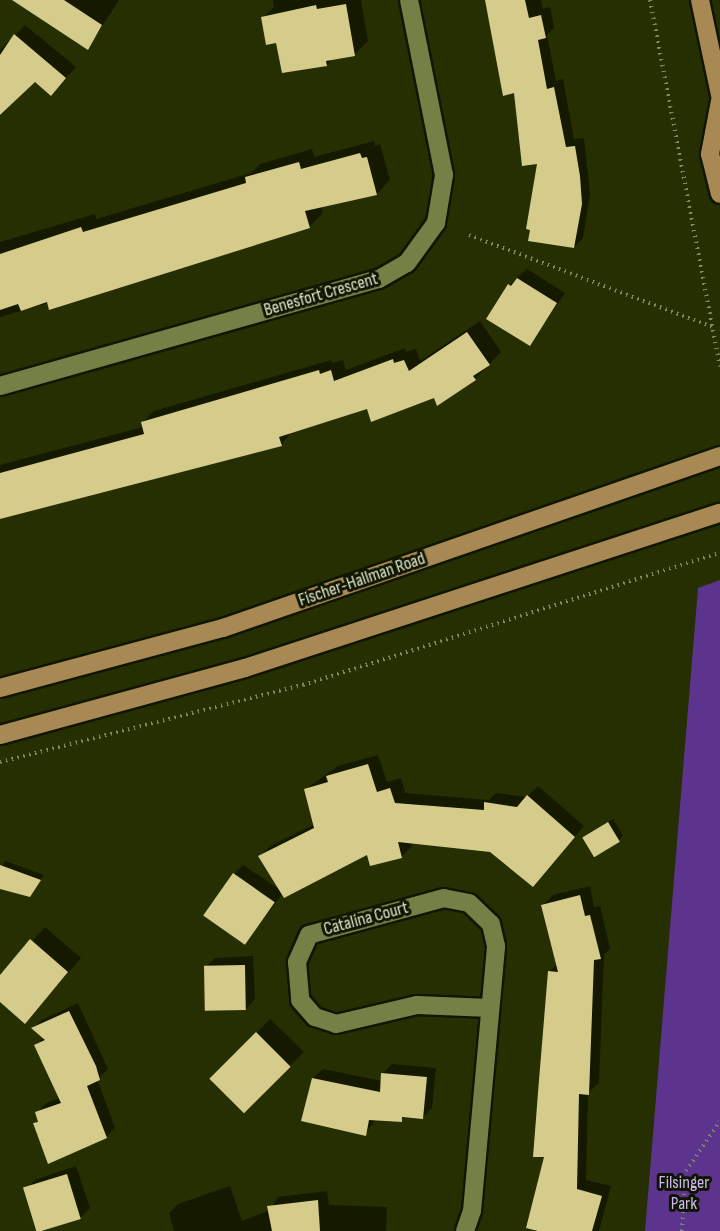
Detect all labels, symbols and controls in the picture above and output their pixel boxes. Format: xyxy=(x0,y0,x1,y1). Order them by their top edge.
street label: Benesfort Crescent xyxy=(262,268,380,322)
street label: Fischer-Hallman Road xyxy=(296,548,428,612)
street label: Catalina Court xyxy=(321,897,411,941)
park label: Filsinger Park xyxy=(659,1173,709,1216)

